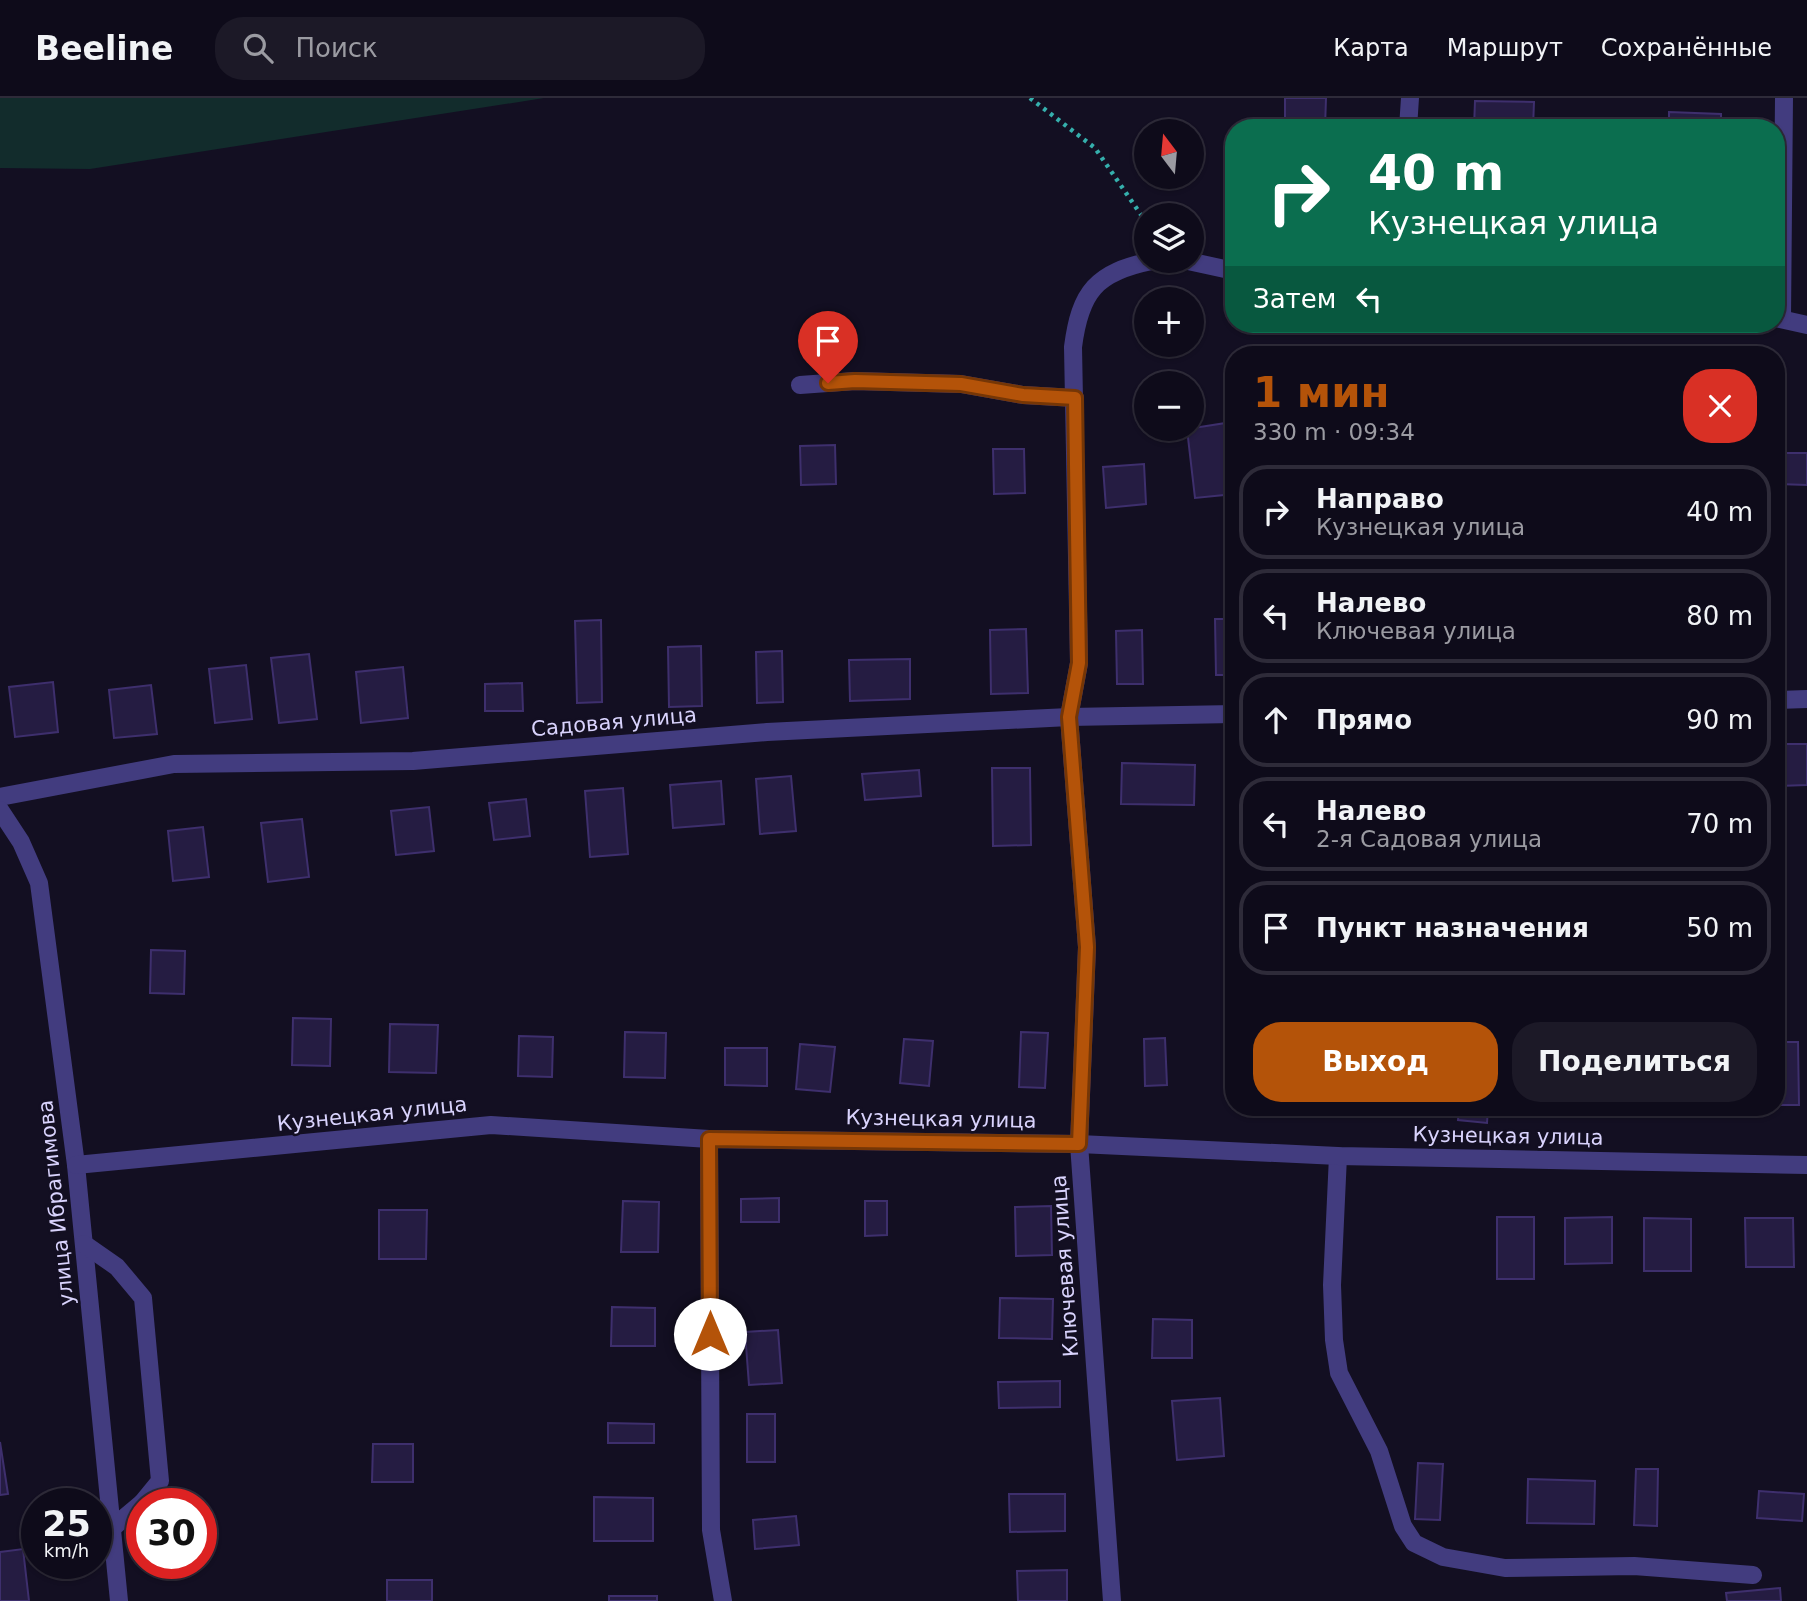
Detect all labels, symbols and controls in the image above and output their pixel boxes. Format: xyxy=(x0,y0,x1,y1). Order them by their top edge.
search box xyxy=(215,17,705,80)
text: Beeline xyxy=(35,29,173,68)
icon: search xyxy=(239,29,277,67)
text: Поиск xyxy=(295,33,378,63)
text: Карта xyxy=(1333,34,1409,62)
text: Маршрут xyxy=(1447,34,1563,62)
text: Сохранённые xyxy=(1601,34,1772,62)
north arrow xyxy=(1134,119,1204,189)
map controls xyxy=(1134,119,1204,441)
text: 40 m xyxy=(1368,145,1504,202)
icon: right xyxy=(1253,147,1344,238)
button: layers xyxy=(1134,203,1204,273)
text: Кузнецкая улица xyxy=(1368,204,1659,242)
icon: left xyxy=(1350,280,1388,318)
text: Затем xyxy=(1253,284,1336,314)
button: + xyxy=(1134,287,1204,357)
pin xyxy=(798,311,858,383)
icon: arrive xyxy=(809,322,847,360)
text: 1 мин xyxy=(1253,368,1390,417)
button: close xyxy=(1683,369,1757,443)
button: − xyxy=(1134,371,1204,441)
text: 330 m · 09:34 xyxy=(1253,419,1415,445)
text: Направо xyxy=(1316,484,1444,514)
icon: right xyxy=(1257,493,1295,531)
text: 40 m xyxy=(1686,497,1753,527)
text: Кузнецкая улица xyxy=(1316,514,1525,540)
text: Налево xyxy=(1316,588,1426,618)
icon: left xyxy=(1257,597,1295,635)
text: 80 m xyxy=(1686,601,1753,631)
text: Ключевая улица xyxy=(1316,618,1516,644)
icon: ahead xyxy=(1257,701,1295,739)
street label: Садовая улица xyxy=(530,703,698,741)
text: Прямо xyxy=(1316,705,1412,735)
text: 90 m xyxy=(1686,705,1753,735)
text: Налево xyxy=(1316,796,1426,826)
icon: left xyxy=(1257,805,1295,843)
text: 70 m xyxy=(1686,809,1753,839)
text: 2-я Садовая улица xyxy=(1316,826,1542,852)
icon: arrive xyxy=(1257,909,1295,947)
text: Пункт назначения xyxy=(1316,913,1589,943)
text: 50 m xyxy=(1686,913,1753,943)
button: Выход xyxy=(1253,1022,1498,1102)
button: Поделиться xyxy=(1512,1022,1757,1102)
street label: Кузнецкая улица xyxy=(276,1092,468,1136)
street label: улица Ибрагимова xyxy=(33,1099,79,1307)
street label: Кузнецкая улица xyxy=(845,1105,1037,1133)
street label: Кузнецкая улица xyxy=(1412,1122,1604,1150)
street label: Ключевая улица xyxy=(1047,1174,1083,1358)
position arrow xyxy=(673,1297,747,1371)
speed limit sign: 30 xyxy=(126,1488,217,1579)
text: 25 xyxy=(42,1504,91,1544)
text: km/h xyxy=(44,1540,89,1561)

